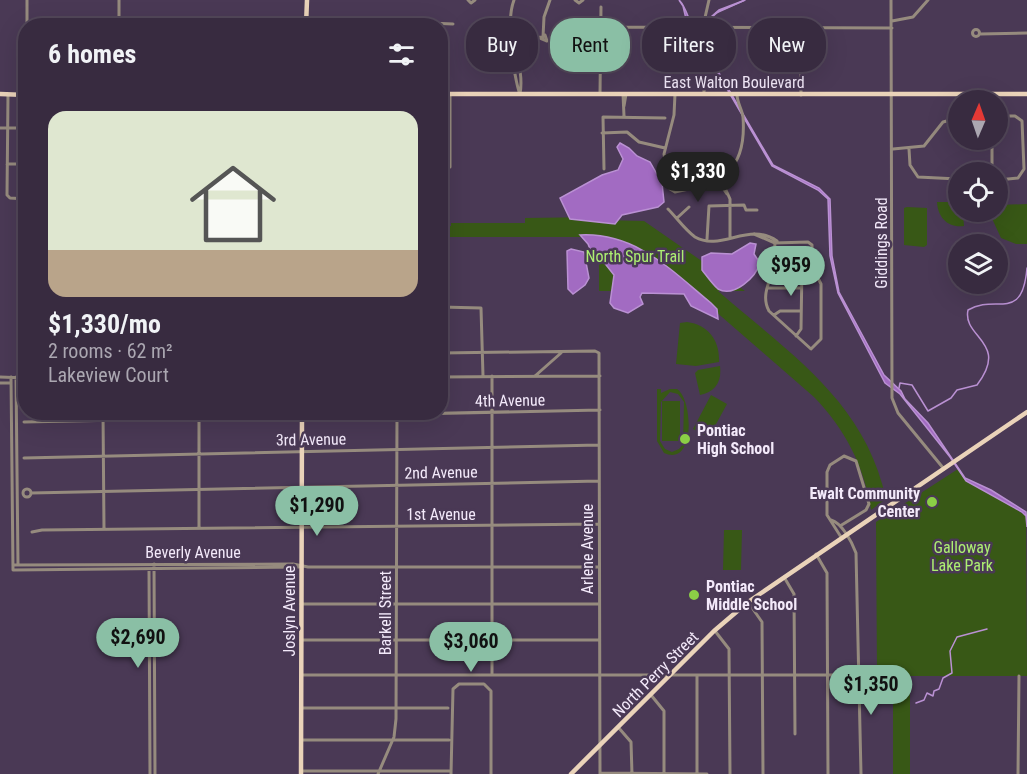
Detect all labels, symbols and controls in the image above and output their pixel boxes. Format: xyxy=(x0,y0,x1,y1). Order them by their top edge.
chip: Buy xyxy=(466,18,538,72)
chip: Rent xyxy=(550,18,630,72)
chip: Filters xyxy=(642,18,736,72)
chip: New xyxy=(748,18,826,72)
icon: filters xyxy=(385,38,418,71)
text: 6 homes xyxy=(48,39,136,69)
street label: East Walton Boulevard xyxy=(663,73,805,92)
north arrow xyxy=(948,90,1008,150)
map controls xyxy=(948,90,1008,294)
icon: home xyxy=(179,150,287,258)
pin: $1,330 xyxy=(649,152,747,203)
text: $1,330 xyxy=(670,159,726,183)
button: locate xyxy=(948,162,1008,222)
street label: Giddings Road xyxy=(872,197,891,289)
button: layers xyxy=(948,234,1008,294)
pin: $959 xyxy=(755,246,827,297)
park label: North Spur Trail xyxy=(586,247,684,266)
text: $959 xyxy=(771,253,811,277)
text: $1,330/mo xyxy=(48,309,161,339)
text: 2 rooms · 62 m² xyxy=(48,339,173,363)
text: Lakeview Court xyxy=(48,363,169,387)
street label: 4th Avenue xyxy=(475,390,545,411)
place label: Pontiac High School xyxy=(697,421,774,458)
street label: 3rd Avenue xyxy=(276,429,346,450)
marker: Pontiac High School xyxy=(678,432,692,446)
street label: 2nd Avenue xyxy=(404,462,478,483)
place label: Ewalt Community Center xyxy=(809,484,920,521)
pin: $1,290 xyxy=(268,486,366,537)
text: $1,290 xyxy=(289,493,345,517)
marker: Ewalt Community Center xyxy=(925,495,939,509)
street label: Arlene Avenue xyxy=(578,504,597,594)
street label: 1st Avenue xyxy=(406,505,476,524)
park label: Galloway Lake Park xyxy=(931,538,994,575)
street label: Beverly Avenue xyxy=(145,543,241,562)
street label: Joslyn Avenue xyxy=(280,566,299,656)
street label: Barkell Street xyxy=(376,571,395,655)
place label: Pontiac Middle School xyxy=(706,577,797,614)
marker: Pontiac Middle School xyxy=(687,588,701,602)
pin: $2,690 xyxy=(89,618,187,669)
pin: $3,060 xyxy=(422,622,520,673)
text: $2,690 xyxy=(110,625,166,649)
street label: North Perry Street xyxy=(609,627,702,721)
text: $3,060 xyxy=(443,629,499,653)
pin: $1,350 xyxy=(822,665,920,716)
text: $1,350 xyxy=(843,672,899,696)

